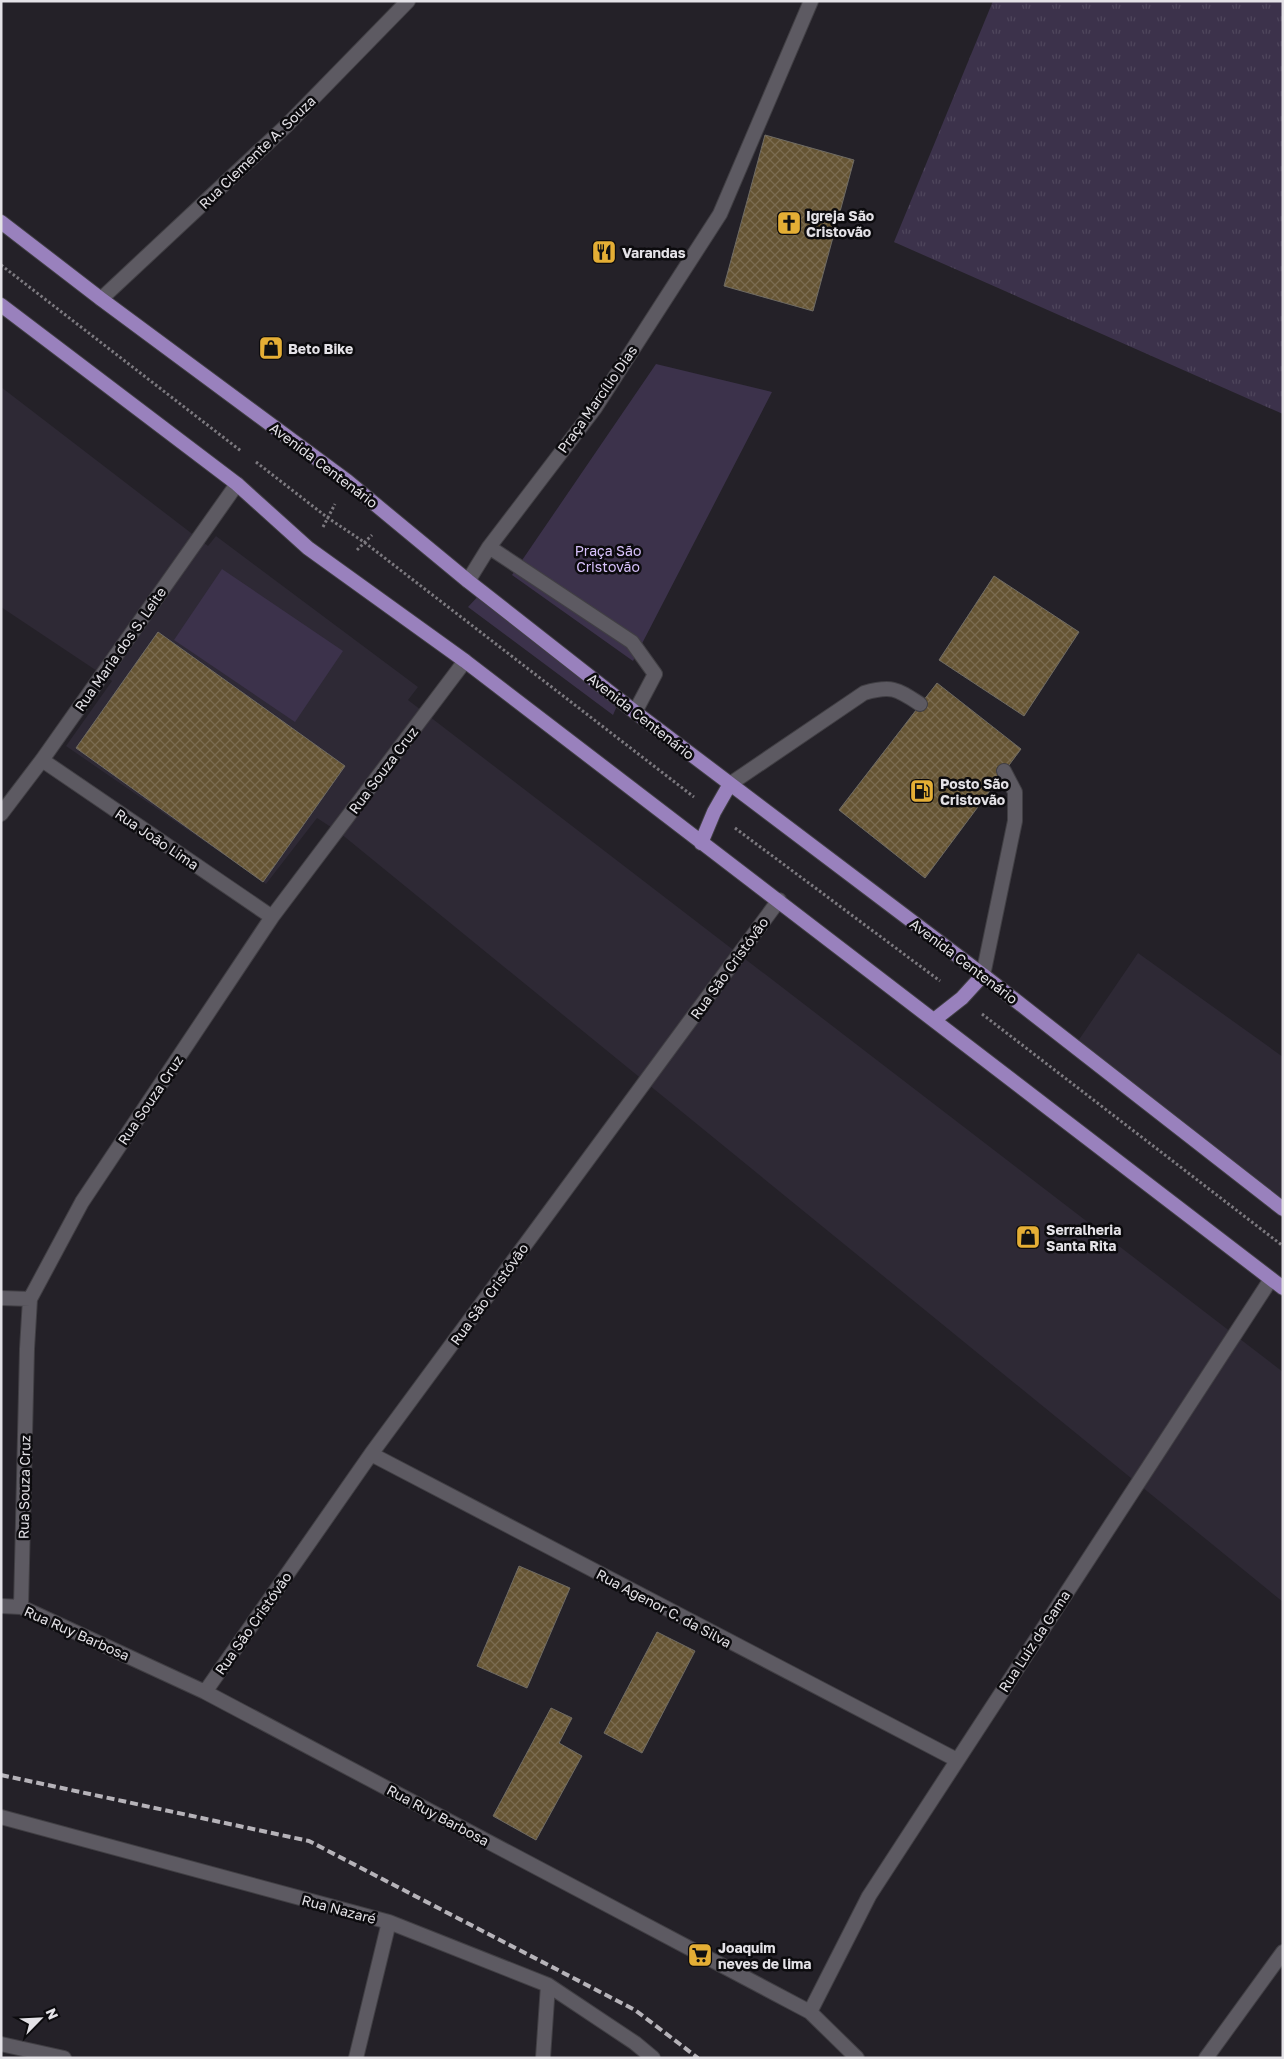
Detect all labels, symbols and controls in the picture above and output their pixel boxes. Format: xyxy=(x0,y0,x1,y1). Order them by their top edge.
street label: Rua Clemente A. Souza xyxy=(195,92,319,212)
place label: Igreja São Cristovão xyxy=(806,207,874,240)
church icon: Igreja São Cristovão xyxy=(776,210,802,236)
restaurant icon: Varandas xyxy=(591,239,617,265)
place label: Varandas xyxy=(622,244,686,261)
shop icon: Beto Bike xyxy=(258,335,284,361)
place label: Beto Bike xyxy=(288,340,353,357)
street label: Praça Marcílio Dias xyxy=(554,342,640,456)
street label: Avenida Centenário xyxy=(267,419,381,511)
park label: Praça São Cristovão xyxy=(575,542,641,575)
street label: Rua Maria dos S. Leite xyxy=(71,584,169,714)
street label: Avenida Centenário xyxy=(584,669,698,763)
street label: Rua Souza Cruz xyxy=(345,723,421,817)
place label: Posto São Cristovão xyxy=(940,775,1009,808)
fuel station icon: Posto São Cristovão xyxy=(909,778,935,804)
street label: Rua João Lima xyxy=(112,805,202,873)
street label: Rua São Cristóvão xyxy=(686,914,772,1022)
street label: Avenida Centenário xyxy=(907,915,1021,1007)
street label: Rua Souza Cruz xyxy=(114,1052,186,1148)
place label: Serralheria Santa Rita xyxy=(1046,1221,1121,1254)
shop icon: Serralheria Santa Rita xyxy=(1015,1224,1041,1250)
street label: Rua São Cristóvão xyxy=(446,1240,532,1348)
street label: Rua Souza Cruz xyxy=(15,1435,33,1539)
street label: Rua Agenor C. da Silva xyxy=(594,1565,734,1651)
street label: Rua São Cristóvão xyxy=(211,1568,295,1678)
street label: Rua Luiz da Gama xyxy=(995,1587,1073,1695)
street label: Rua Ruy Barbosa xyxy=(22,1602,132,1664)
street label: Rua Ruy Barbosa xyxy=(384,1781,492,1849)
street label: Rua Nazaré xyxy=(300,1891,378,1927)
place label: Joaquim neves de lima xyxy=(718,1939,811,1972)
supermarket icon: Joaquim neves de lima xyxy=(687,1942,713,1968)
north arrow xyxy=(15,1994,65,2044)
text: N xyxy=(42,2005,62,2022)

